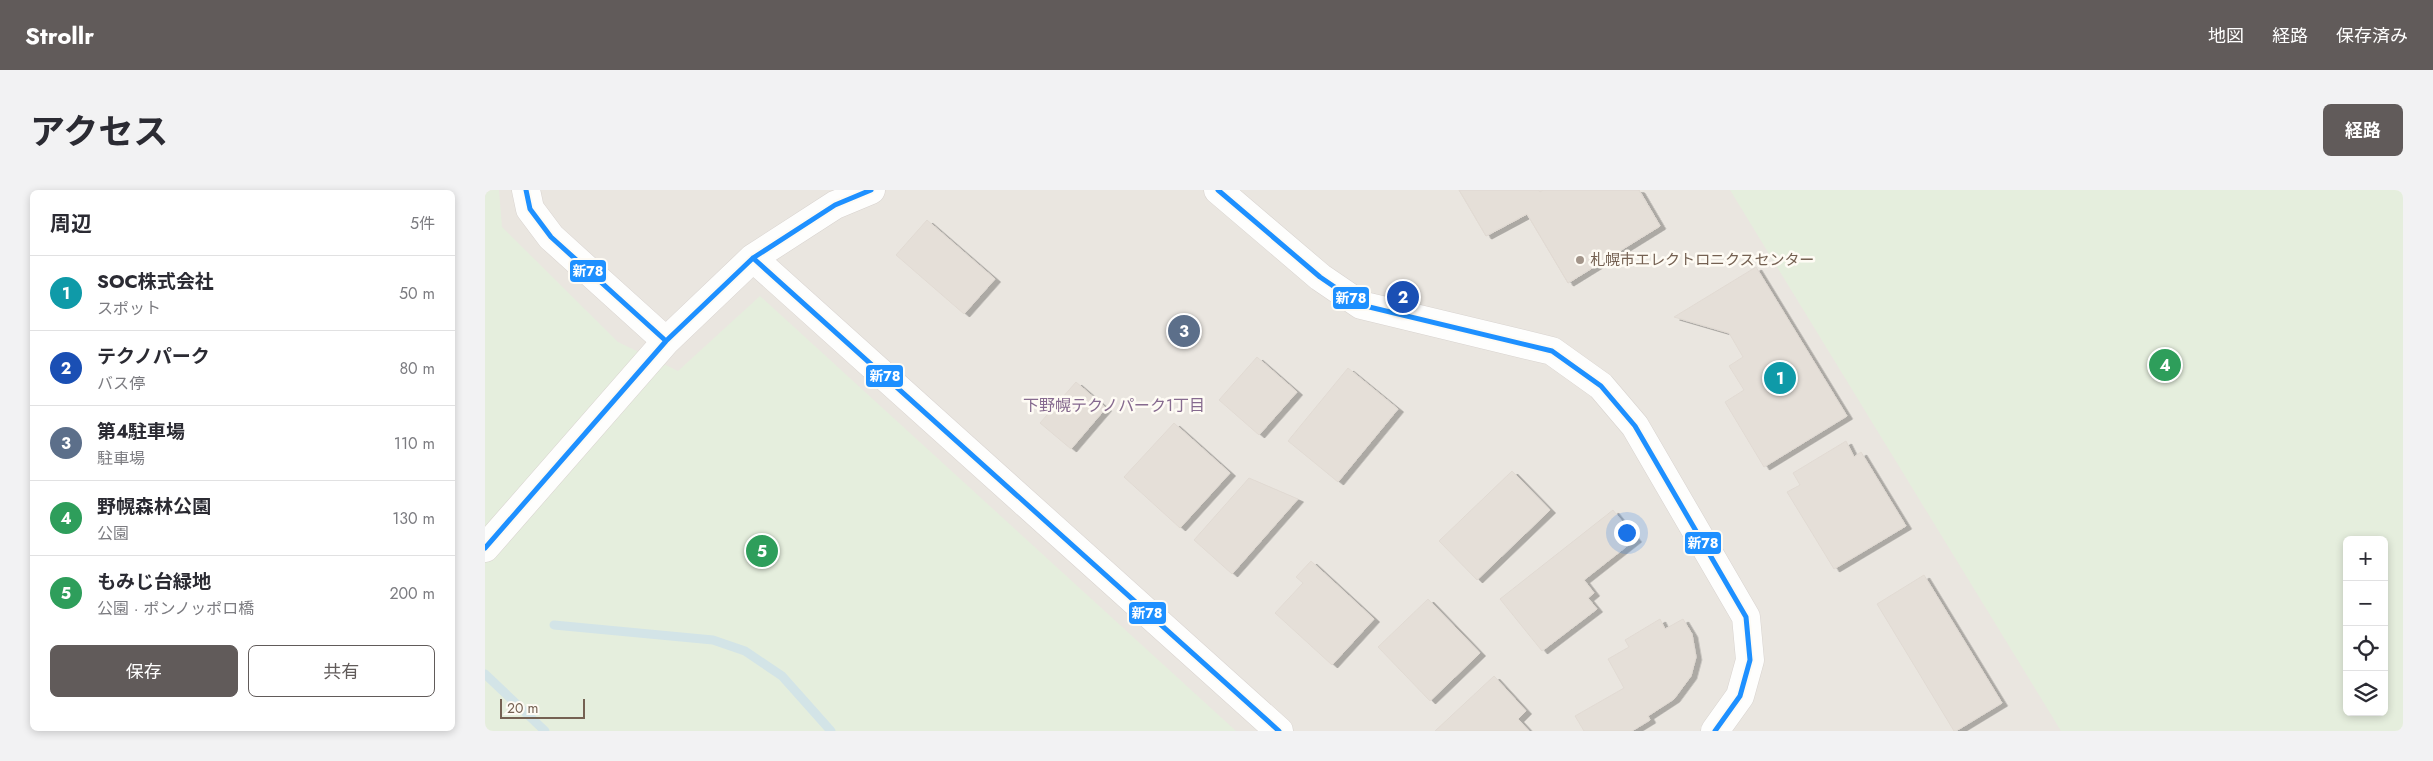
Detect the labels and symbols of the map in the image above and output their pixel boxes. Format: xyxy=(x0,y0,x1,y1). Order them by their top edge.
place label: 札幌市エレクトロニクスセンター xyxy=(1590,249,1815,271)
marker: 札幌市エレクトロニクスセンター xyxy=(1574,254,1586,266)
line badge: 新78 xyxy=(569,259,607,283)
text: 新78 xyxy=(572,261,604,281)
pin: 2 xyxy=(1387,278,1419,316)
line badge: 新78 xyxy=(1332,286,1370,310)
text: 新78 xyxy=(1335,288,1367,308)
pin: 3 xyxy=(1168,312,1200,350)
pin: 4 xyxy=(2149,346,2181,384)
pin: 1 xyxy=(1764,359,1796,397)
line badge: 新78 xyxy=(865,364,904,388)
text: 新78 xyxy=(869,366,901,386)
district label: 下野幌テクノパーク1丁目 xyxy=(1023,394,1205,417)
your location xyxy=(1614,520,1640,546)
line badge: 新78 xyxy=(1684,531,1722,555)
pin: 5 xyxy=(746,532,778,570)
text: 新78 xyxy=(1687,533,1719,553)
line badge: 新78 xyxy=(1128,601,1167,625)
text: 新78 xyxy=(1131,603,1163,623)
scale bar xyxy=(500,696,585,719)

